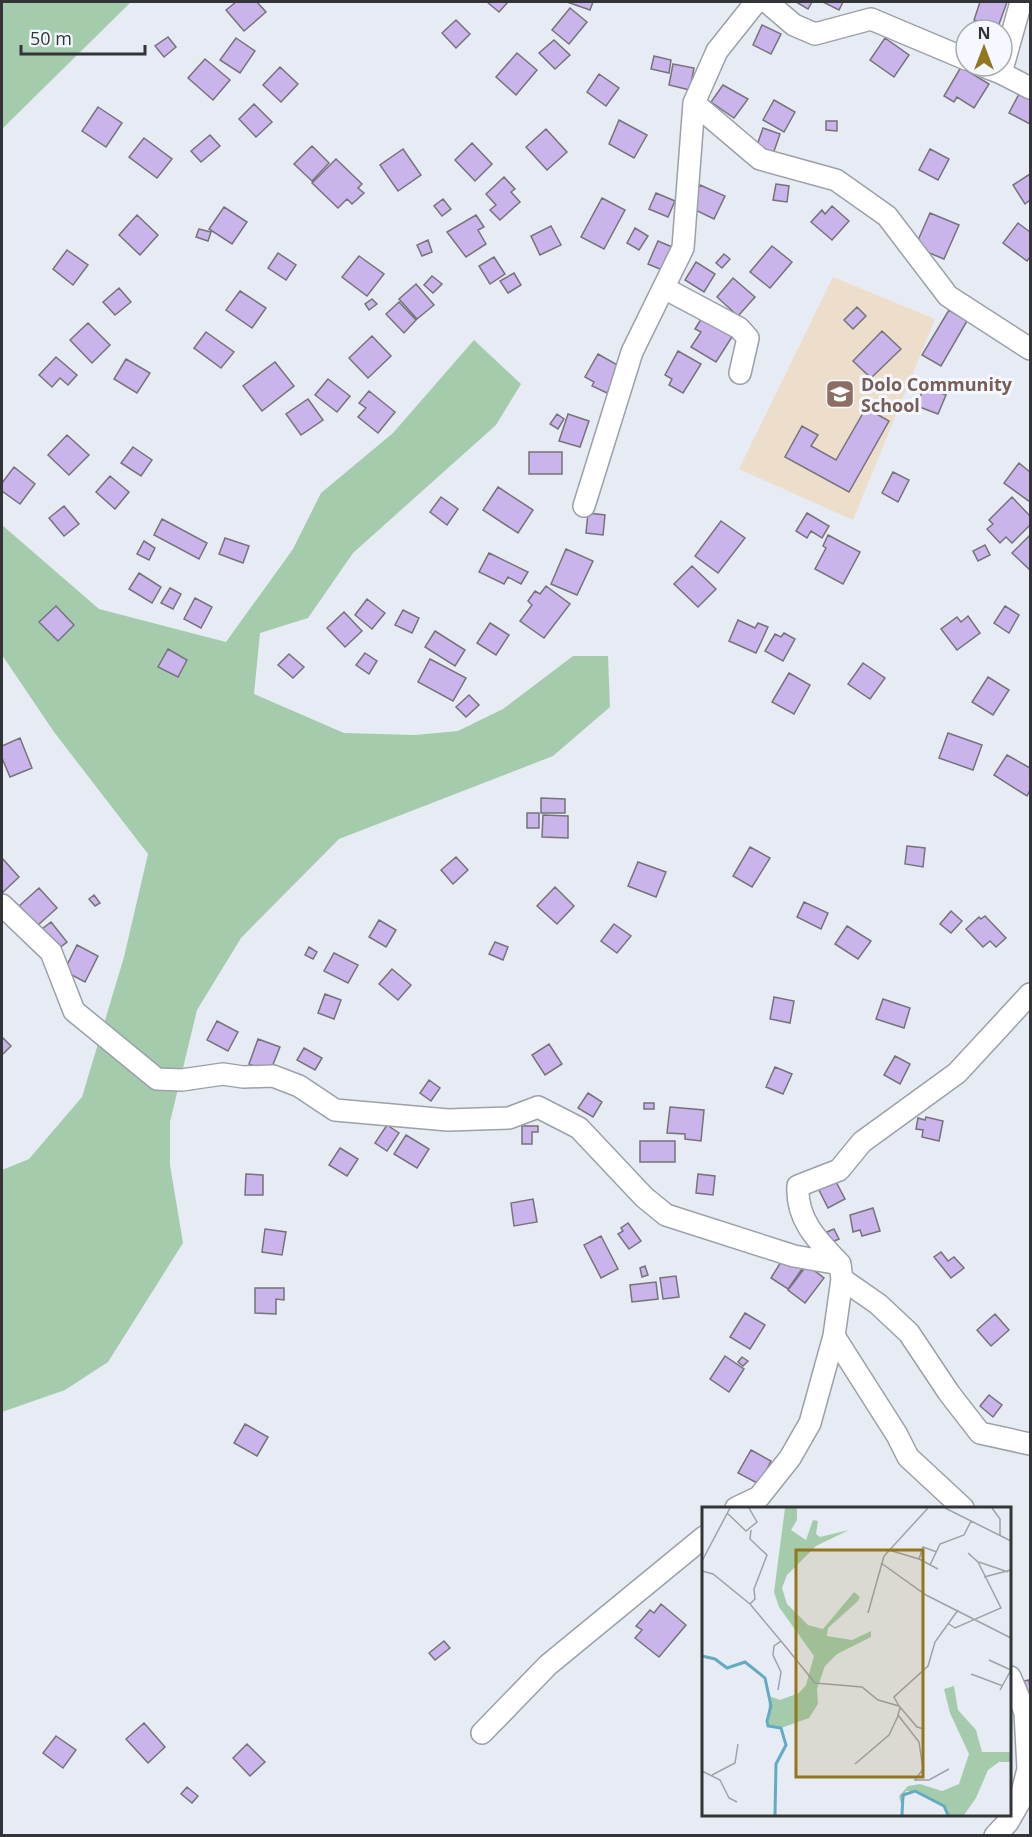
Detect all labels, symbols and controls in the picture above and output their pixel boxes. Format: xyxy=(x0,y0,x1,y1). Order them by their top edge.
scale bar xyxy=(21,18,146,56)
north arrow xyxy=(954,18,1014,78)
text: N xyxy=(977,22,991,44)
text: 50 m xyxy=(30,26,72,50)
place label: Dolo Community School xyxy=(861,372,1013,417)
school or university icon: Dolo Community School xyxy=(824,378,856,410)
inset map xyxy=(702,1507,1011,1816)

